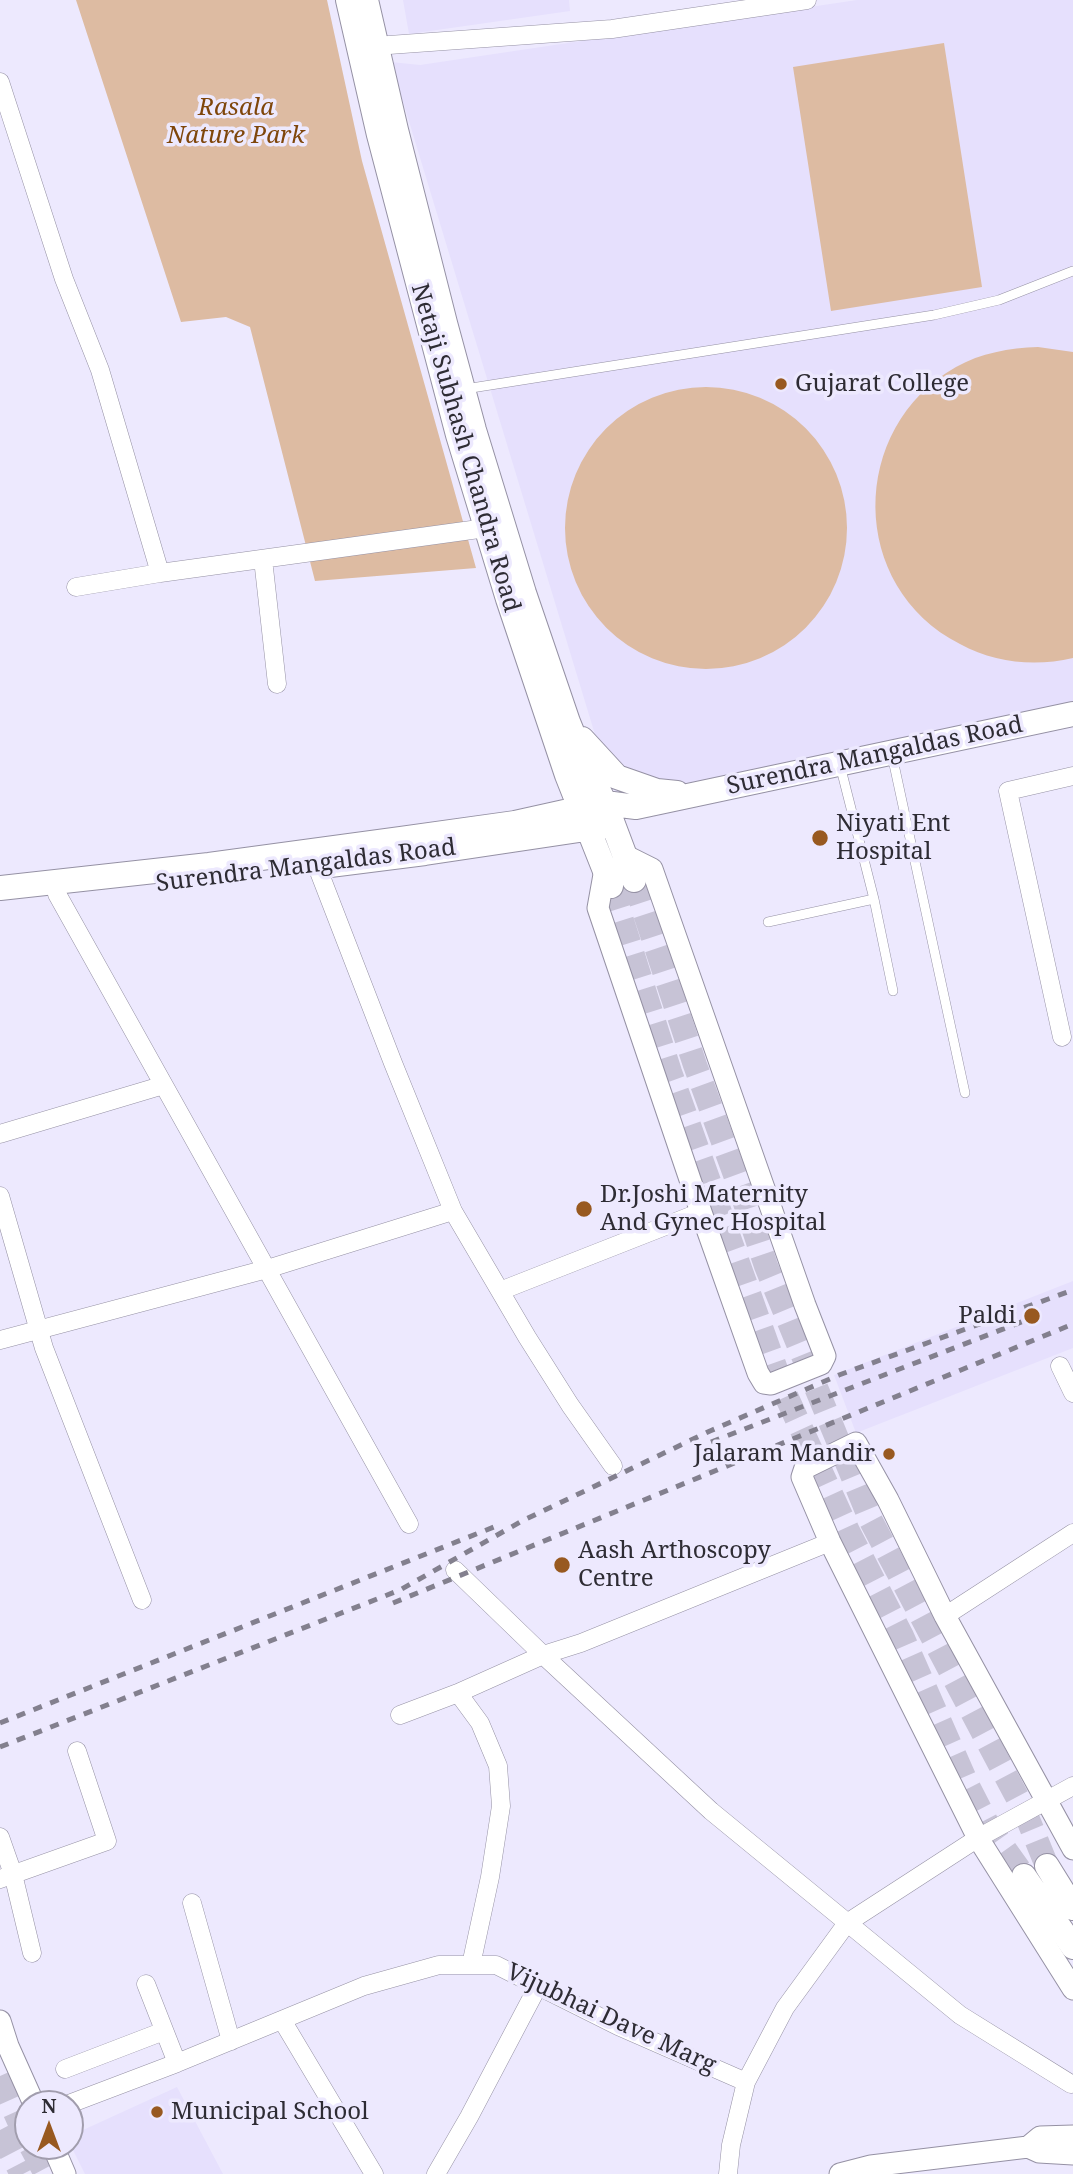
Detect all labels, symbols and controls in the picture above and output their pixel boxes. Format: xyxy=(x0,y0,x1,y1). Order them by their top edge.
park label: Rasala Nature Park xyxy=(167,94,305,150)
street label: Netaji Subhash Chandra Road xyxy=(404,280,526,616)
place label: Gujarat College xyxy=(795,370,969,398)
marker: Gujarat College xyxy=(773,376,789,392)
street label: Surendra Mangaldas Road xyxy=(724,711,1026,801)
place label: Niyati Ent Hospital xyxy=(836,810,950,866)
marker: Niyati Ent Hospital xyxy=(810,828,830,848)
street label: Surendra Mangaldas Road xyxy=(154,833,458,899)
place label: Dr.Joshi Maternity And Gynec Hospital xyxy=(600,1181,826,1237)
marker: Dr.Joshi Maternity And Gynec Hospital xyxy=(574,1199,594,1219)
place label: Paldi xyxy=(958,1302,1016,1330)
marker: Paldi xyxy=(1022,1306,1042,1326)
place label: Jalaram Mandir xyxy=(693,1440,875,1468)
marker: Jalaram Mandir xyxy=(881,1446,897,1462)
place label: Aash Arthoscopy Centre xyxy=(578,1537,771,1593)
marker: Aash Arthoscopy Centre xyxy=(552,1555,572,1575)
street label: Vijubhai Dave Marg xyxy=(502,1958,720,2080)
north arrow xyxy=(14,2090,84,2160)
text: N xyxy=(42,2093,56,2119)
place label: Municipal School xyxy=(171,2098,369,2126)
marker: Municipal School xyxy=(149,2104,165,2120)

